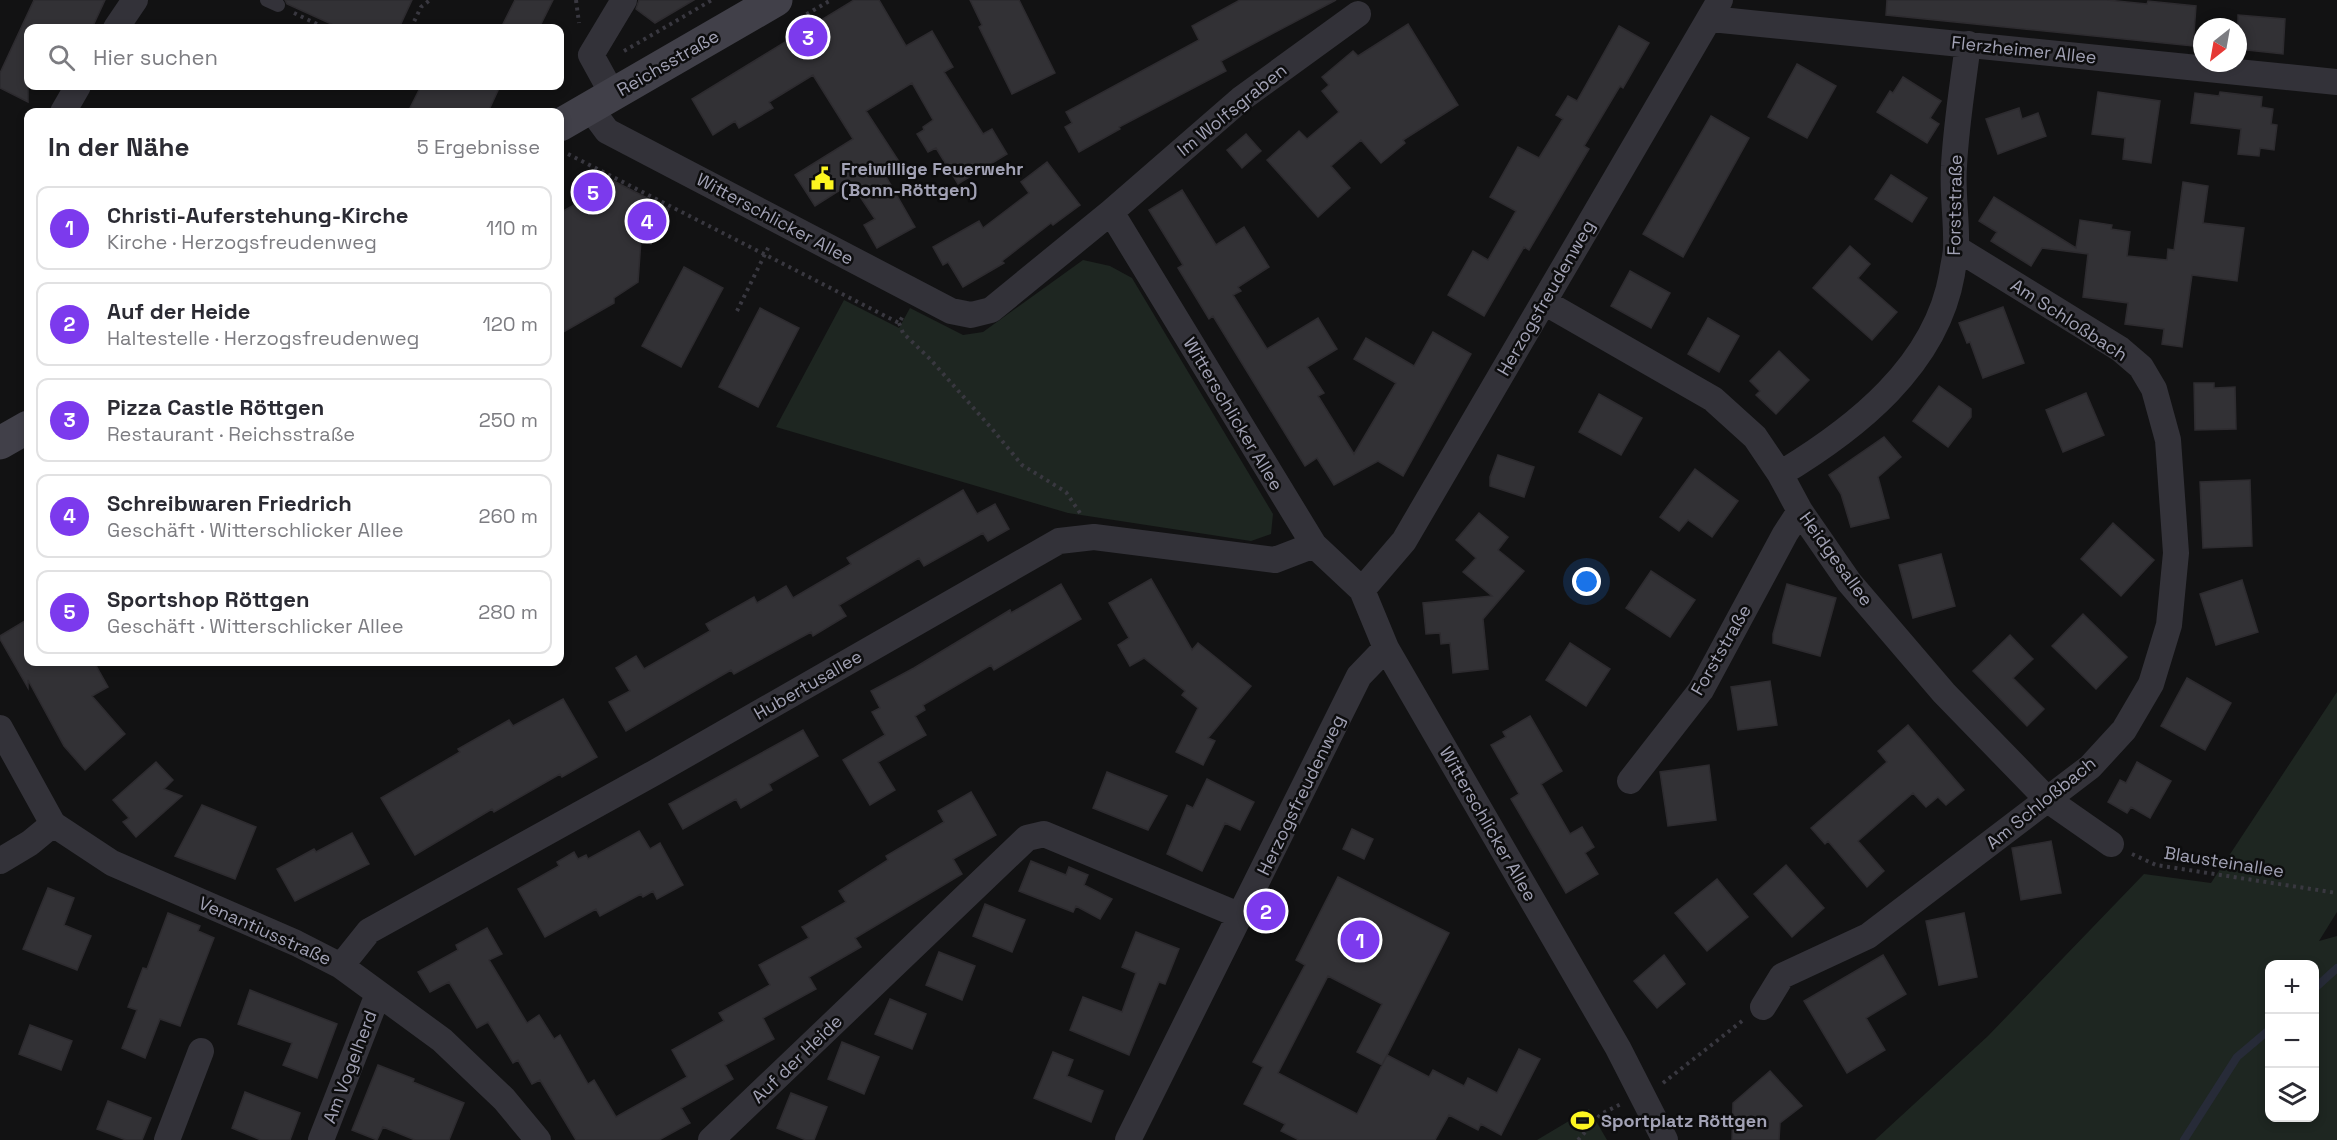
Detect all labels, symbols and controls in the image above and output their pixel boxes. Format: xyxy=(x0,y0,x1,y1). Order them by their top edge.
pin: 3 xyxy=(788,15,828,60)
north arrow xyxy=(2193,18,2247,72)
search box xyxy=(24,24,564,90)
street label: Reichsstraße xyxy=(613,24,723,101)
street label: Flerzheimer Allee xyxy=(1950,30,2098,69)
icon: search xyxy=(45,41,78,74)
text: Hier suchen xyxy=(93,43,218,71)
street label: Im Wolfsgraben xyxy=(1172,58,1291,161)
text: In der Nähe xyxy=(48,130,189,164)
text: 5 Ergebnisse xyxy=(417,134,540,160)
street label: Forststraße xyxy=(1942,154,1967,256)
place label: Freiwillige Feuerwehr (Bonn-Röttgen) xyxy=(841,157,1024,201)
public building icon: Freiwillige Feuerwehr (Bonn-Röttgen) xyxy=(810,166,836,192)
street label: Witterschlicker Allee xyxy=(693,167,858,270)
pin: 5 xyxy=(574,170,612,214)
pin: 4 xyxy=(628,198,666,244)
text: Christi-Auferstehung-Kirche xyxy=(107,201,408,229)
text: 1 xyxy=(65,215,74,241)
text: 110 m xyxy=(486,215,538,241)
street label: Herzogsfreudenweg xyxy=(1492,216,1600,380)
text: Kirche · Herzogsfreudenweg xyxy=(107,229,377,255)
street label: Am Schloßbach xyxy=(2007,273,2132,366)
text: Auf der Heide xyxy=(107,297,250,325)
text: 2 xyxy=(64,311,75,337)
text: 120 m xyxy=(482,311,538,337)
text: Haltestelle · Herzogsfreudenweg xyxy=(107,325,419,351)
street label: Witterschlicker Allee xyxy=(1179,333,1288,495)
text: Pizza Castle Röttgen xyxy=(107,393,324,421)
text: 3 xyxy=(63,407,76,433)
text: 250 m xyxy=(479,407,538,433)
text: Restaurant · Reichsstraße xyxy=(107,421,355,447)
text: Schreibwaren Friedrich xyxy=(107,489,352,517)
text: 4 xyxy=(63,503,76,529)
text: 260 m xyxy=(479,503,538,529)
street label: Heidgesallee xyxy=(1795,507,1878,610)
text: Geschäft · Witterschlicker Allee xyxy=(107,517,404,543)
your location xyxy=(1572,567,1601,596)
text: Sportshop Röttgen xyxy=(107,585,310,613)
text: 5 xyxy=(64,599,76,625)
text: 280 m xyxy=(478,599,538,625)
street label: Forststraße xyxy=(1685,600,1756,699)
text: Geschäft · Witterschlicker Allee xyxy=(107,613,404,639)
street label: Hubertusallee xyxy=(750,644,866,725)
street label: Herzogsfreudenweg xyxy=(1252,711,1349,879)
street label: Witterschlicker Allee xyxy=(1435,742,1542,905)
street label: Am Schloßbach xyxy=(1981,751,2100,854)
street label: Blausteinallee xyxy=(2162,841,2286,882)
pin: 2 xyxy=(1246,888,1286,934)
street label: Venantiusstraße xyxy=(195,891,335,970)
pin: 1 xyxy=(1340,918,1380,962)
map controls xyxy=(2265,960,2319,1122)
button: + xyxy=(2265,960,2319,1014)
street label: Am Vogelherd xyxy=(317,1007,382,1127)
street label: Auf der Heide xyxy=(746,1009,847,1108)
button: − xyxy=(2265,1014,2319,1068)
button: layers xyxy=(2265,1068,2319,1122)
sports icon: Sportplatz Röttgen xyxy=(1570,1108,1596,1134)
place label: Sportplatz Röttgen xyxy=(1601,1109,1767,1132)

